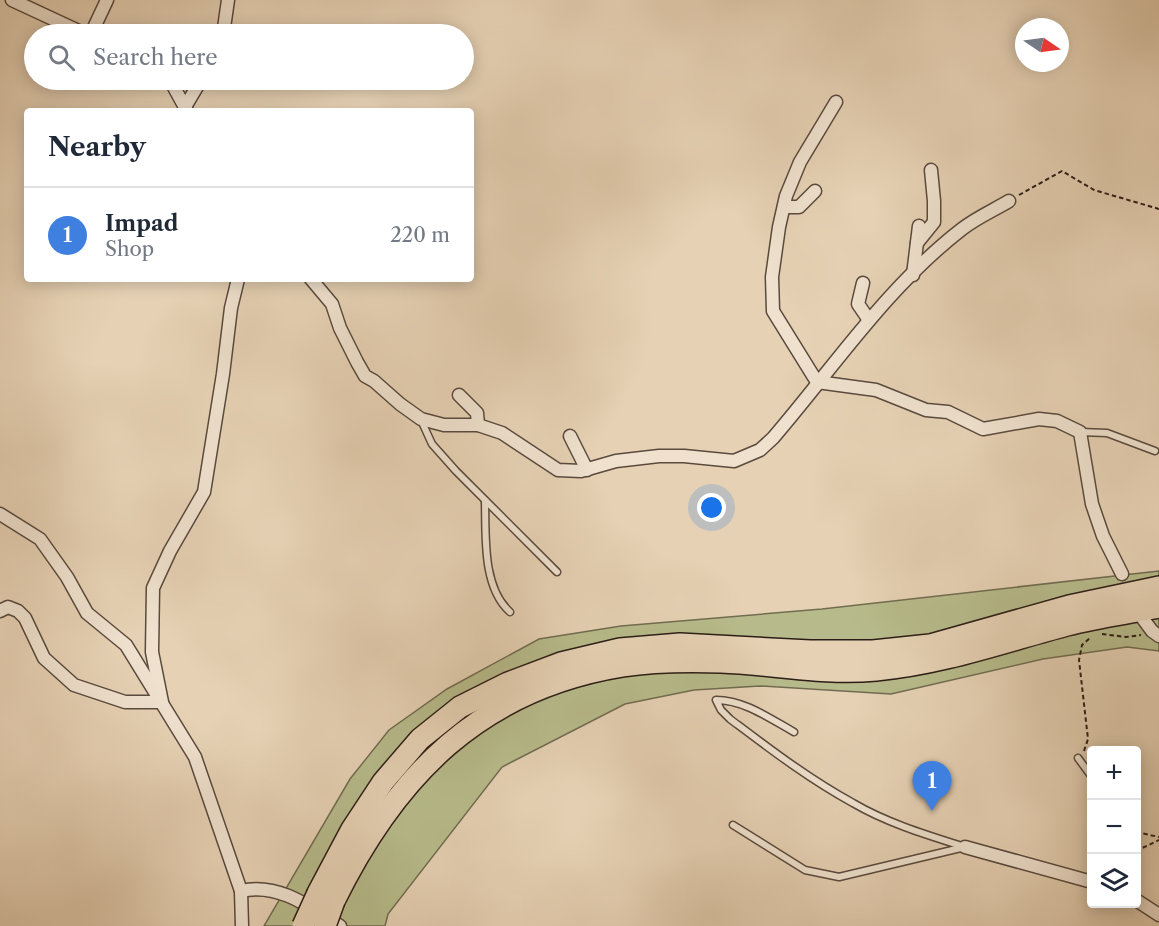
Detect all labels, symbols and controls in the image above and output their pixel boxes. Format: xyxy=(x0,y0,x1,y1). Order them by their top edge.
north arrow xyxy=(1015,18,1069,72)
search box xyxy=(24,24,474,90)
icon: search xyxy=(45,41,78,74)
text: Search here xyxy=(93,44,218,71)
text: Nearby xyxy=(48,131,146,163)
text: Impad xyxy=(105,210,178,237)
text: 1 xyxy=(63,223,72,247)
text: 220 m xyxy=(390,223,450,247)
text: Shop xyxy=(105,237,154,261)
your location xyxy=(697,493,726,522)
map controls xyxy=(1087,746,1141,908)
button: + xyxy=(1087,746,1141,800)
pin: 1 xyxy=(912,762,952,811)
button: − xyxy=(1087,800,1141,854)
button: layers xyxy=(1087,854,1141,908)

